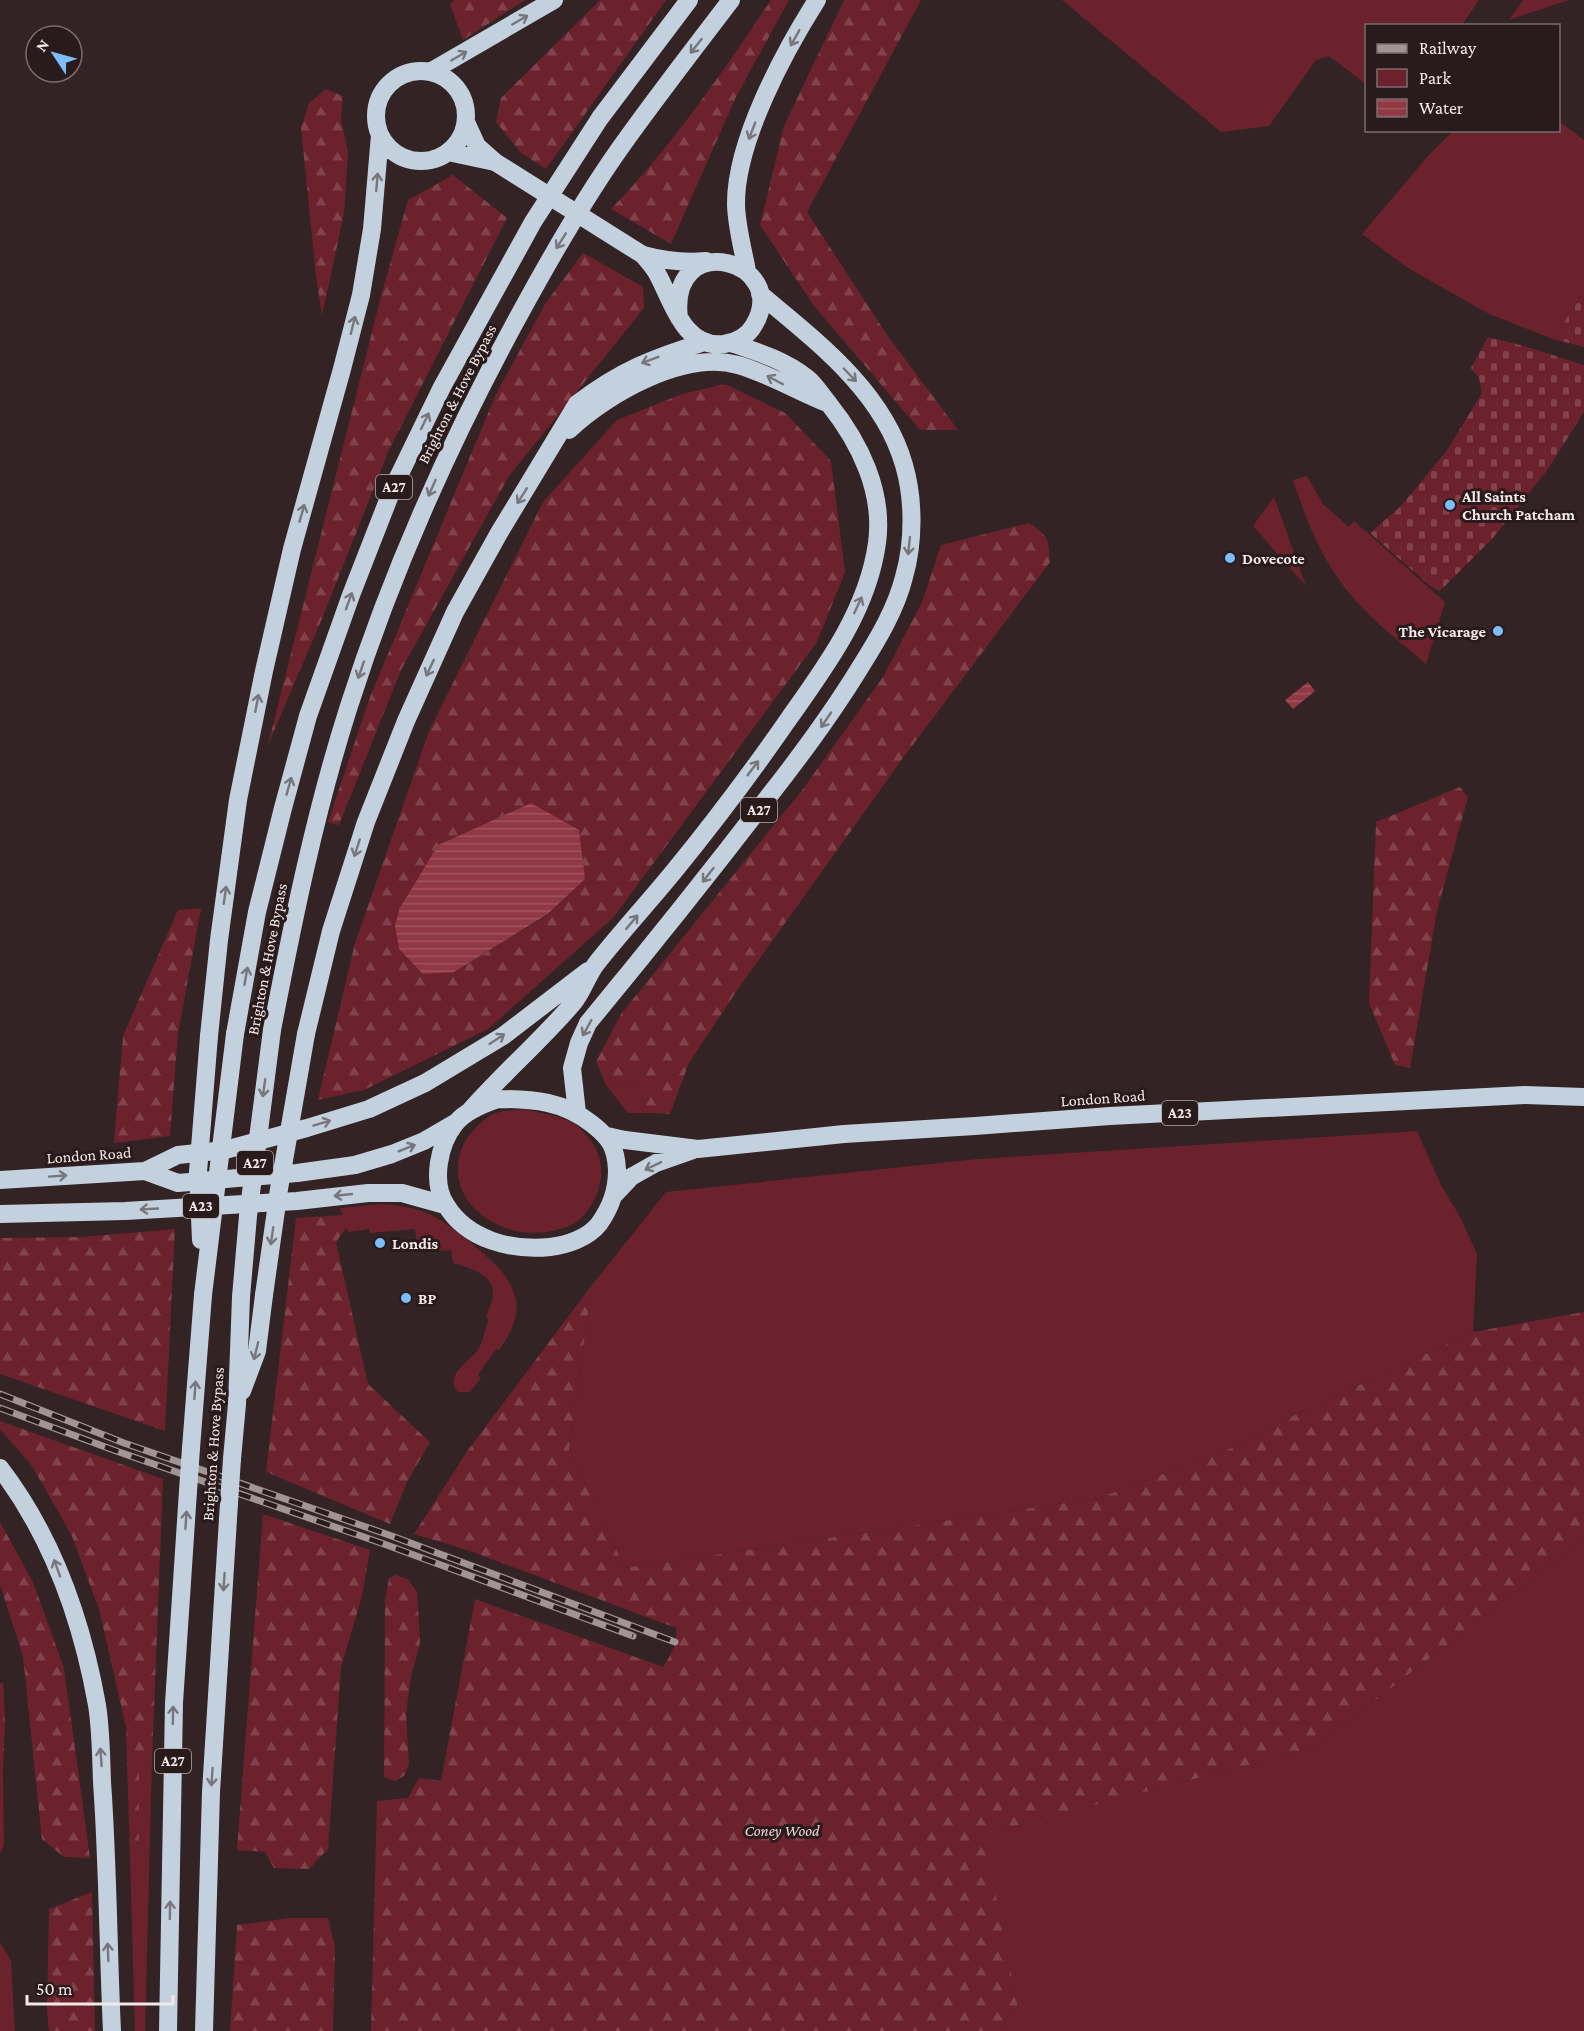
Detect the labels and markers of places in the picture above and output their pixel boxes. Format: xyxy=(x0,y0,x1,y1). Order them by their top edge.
place label: All Saints Church Patcham xyxy=(1461,488,1575,523)
marker: All Saints Church Patcham xyxy=(1443,498,1457,512)
place label: Dovecote xyxy=(1242,550,1305,567)
marker: Dovecote xyxy=(1223,551,1237,565)
place label: The Vicarage xyxy=(1399,623,1487,640)
marker: The Vicarage xyxy=(1491,624,1505,638)
place label: Londis xyxy=(392,1235,439,1252)
marker: Londis xyxy=(373,1236,387,1250)
place label: BP xyxy=(418,1290,436,1307)
marker: BP xyxy=(399,1291,413,1305)

